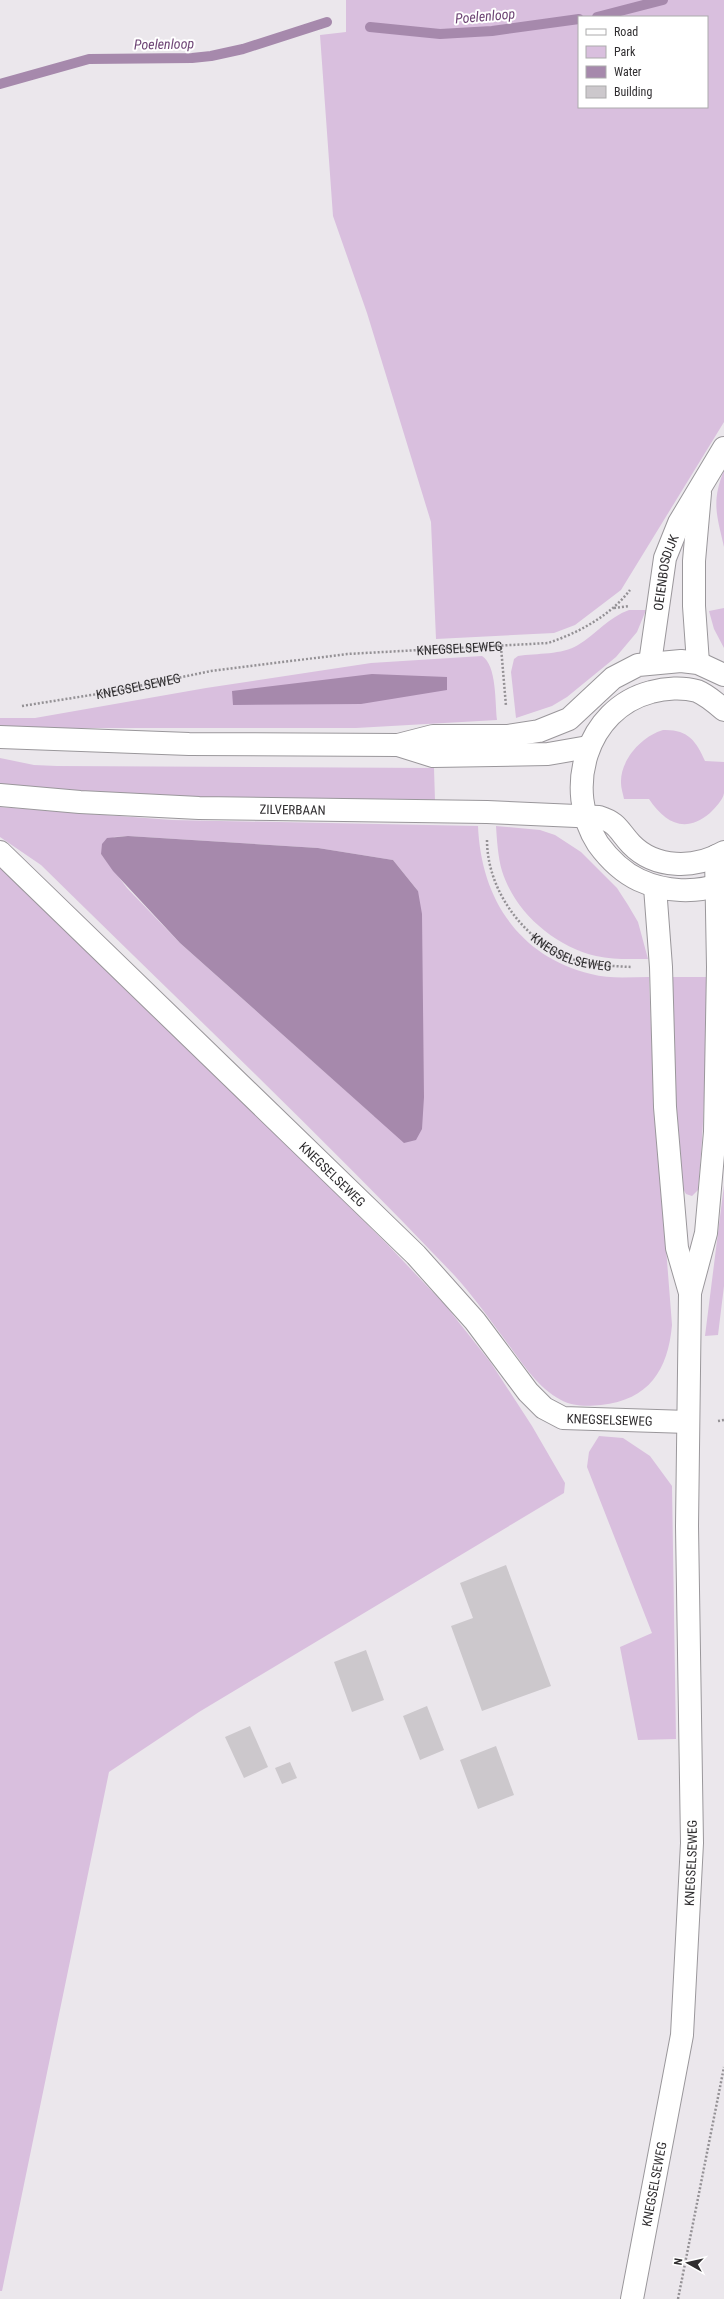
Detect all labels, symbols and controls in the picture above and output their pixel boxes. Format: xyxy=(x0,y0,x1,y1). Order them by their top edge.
water label: Poelenloop xyxy=(454,5,516,27)
legend xyxy=(578,16,708,108)
text: Road xyxy=(614,25,638,39)
water label: Poelenloop xyxy=(134,35,194,53)
text: Park xyxy=(614,45,636,59)
text: Water xyxy=(614,65,642,79)
text: Building xyxy=(614,85,652,99)
street label: OEIENBOSDIJK xyxy=(650,531,682,612)
street label: KNEGSELSEWEG xyxy=(416,638,503,658)
street label: KNEGSELSEWEG xyxy=(95,670,182,702)
street label: ZILVERBAAN xyxy=(259,801,326,817)
street label: KNEGSELSEWEG xyxy=(528,930,612,973)
street label: KNEGSELSEWEG xyxy=(296,1139,369,1209)
street label: KNEGSELSEWEG xyxy=(566,1411,653,1428)
street label: KNEGSELSEWEG xyxy=(681,1820,700,1906)
street label: KNEGSELSEWEG xyxy=(638,2140,669,2228)
north arrow xyxy=(668,2243,708,2283)
text: N xyxy=(672,2257,686,2266)

